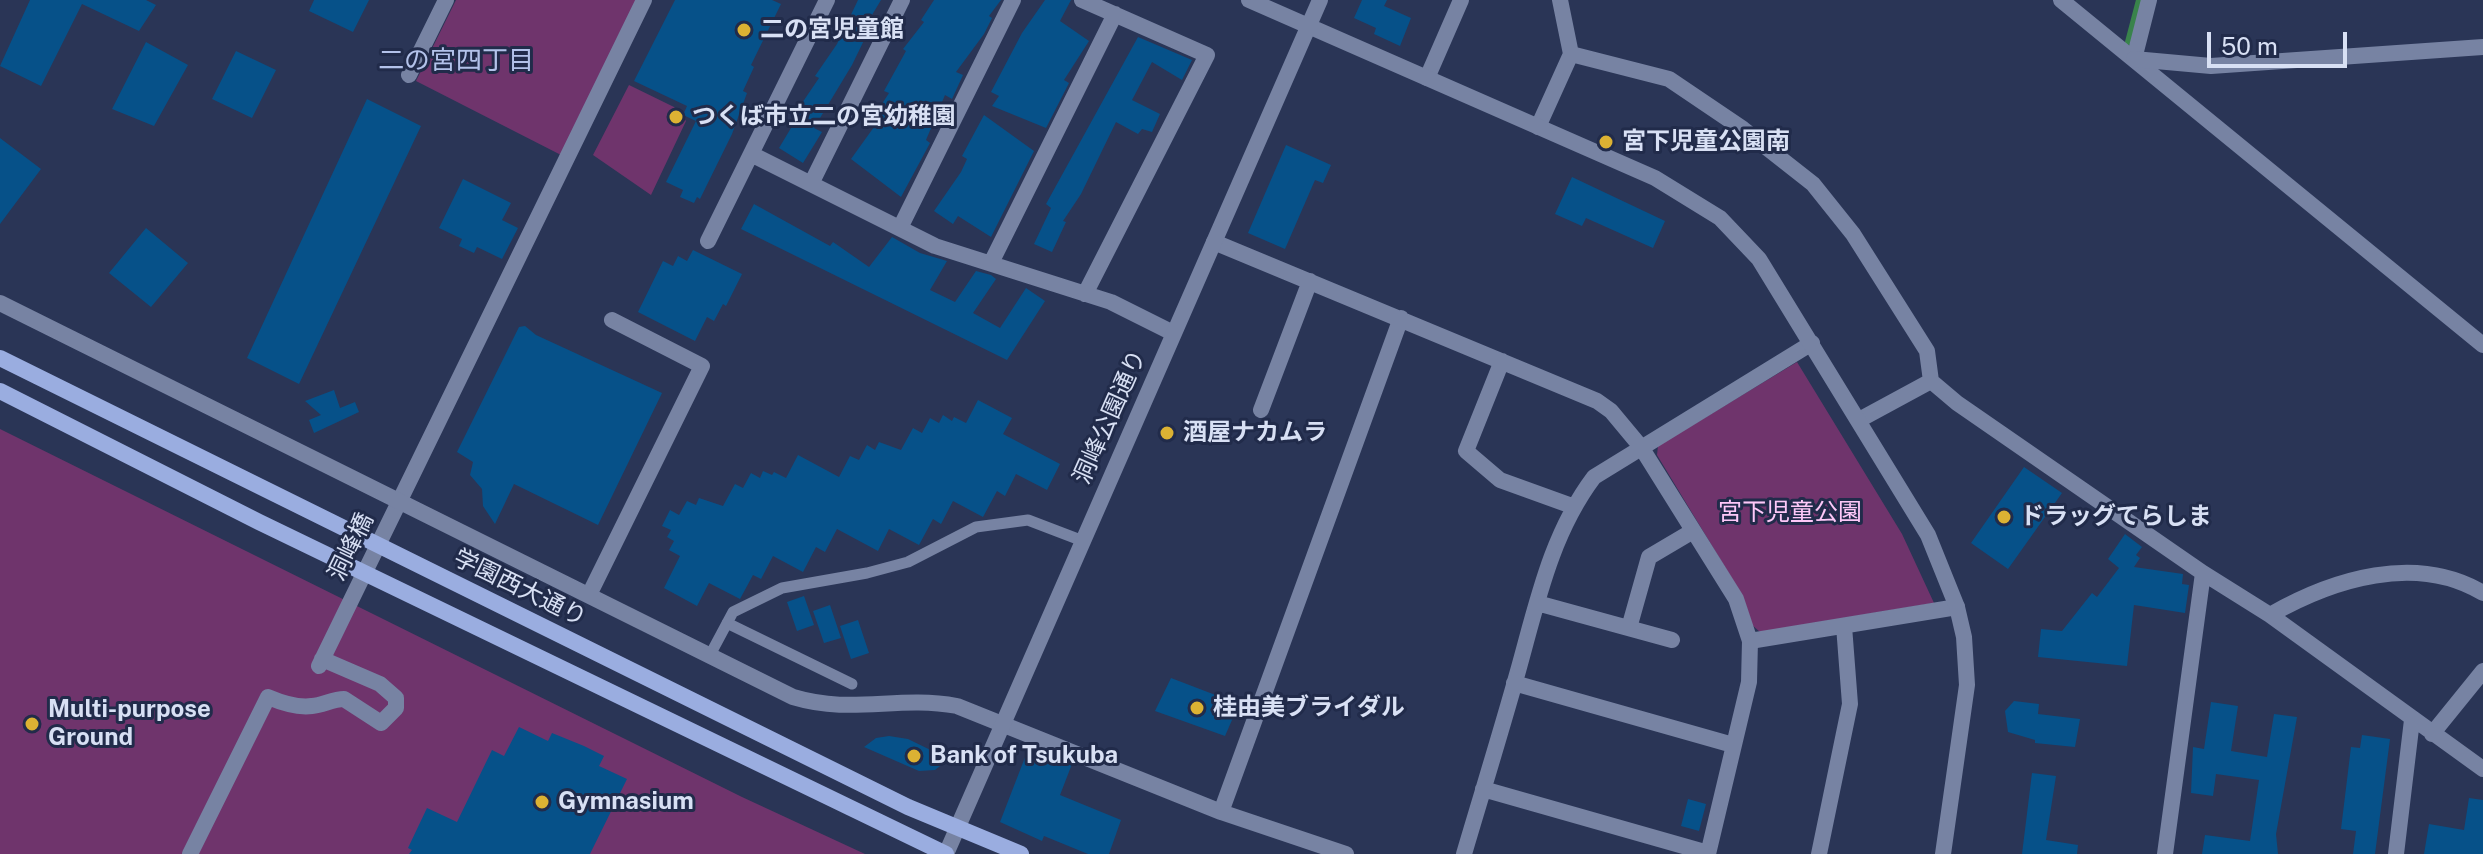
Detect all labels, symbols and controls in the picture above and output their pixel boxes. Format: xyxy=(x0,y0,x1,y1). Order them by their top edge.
place label: 二の宮児童館 xyxy=(760,16,904,44)
scale bar xyxy=(2211,16,2351,66)
marker: 二の宮児童館 xyxy=(735,21,753,39)
text: 50 m xyxy=(2221,32,2278,60)
district label: 二の宮四丁目 xyxy=(378,45,534,77)
place label: つくば市立二の宮幼稚園 xyxy=(692,103,956,131)
marker: つくば市立二の宮幼稚園 xyxy=(667,108,685,126)
place label: 宮下児童公園南 xyxy=(1622,128,1790,156)
marker: 宮下児童公園南 xyxy=(1597,133,1615,151)
street label: 洞峰公園通り xyxy=(1068,345,1152,489)
place label: 酒屋ナカムラ xyxy=(1183,419,1327,447)
marker: 酒屋ナカムラ xyxy=(1158,424,1176,442)
park label: 宮下児童公園 xyxy=(1718,499,1862,527)
place label: ドラッグてらしま xyxy=(2020,503,2212,531)
street label: 洞峰橋 xyxy=(322,508,380,586)
marker: ドラッグてらしま xyxy=(1995,508,2013,526)
street label: 学園西大通り xyxy=(449,543,591,633)
place label: 桂由美ブライダル xyxy=(1213,694,1405,722)
place label: Multi-purpose Ground xyxy=(48,696,211,752)
marker: 桂由美ブライダル xyxy=(1188,699,1206,717)
marker: Multi-purpose Ground xyxy=(23,715,41,733)
place label: Bank of Tsukuba xyxy=(930,742,1118,770)
marker: Bank of Tsukuba xyxy=(905,747,923,765)
place label: Gymnasium xyxy=(558,788,694,816)
marker: Gymnasium xyxy=(533,793,551,811)

